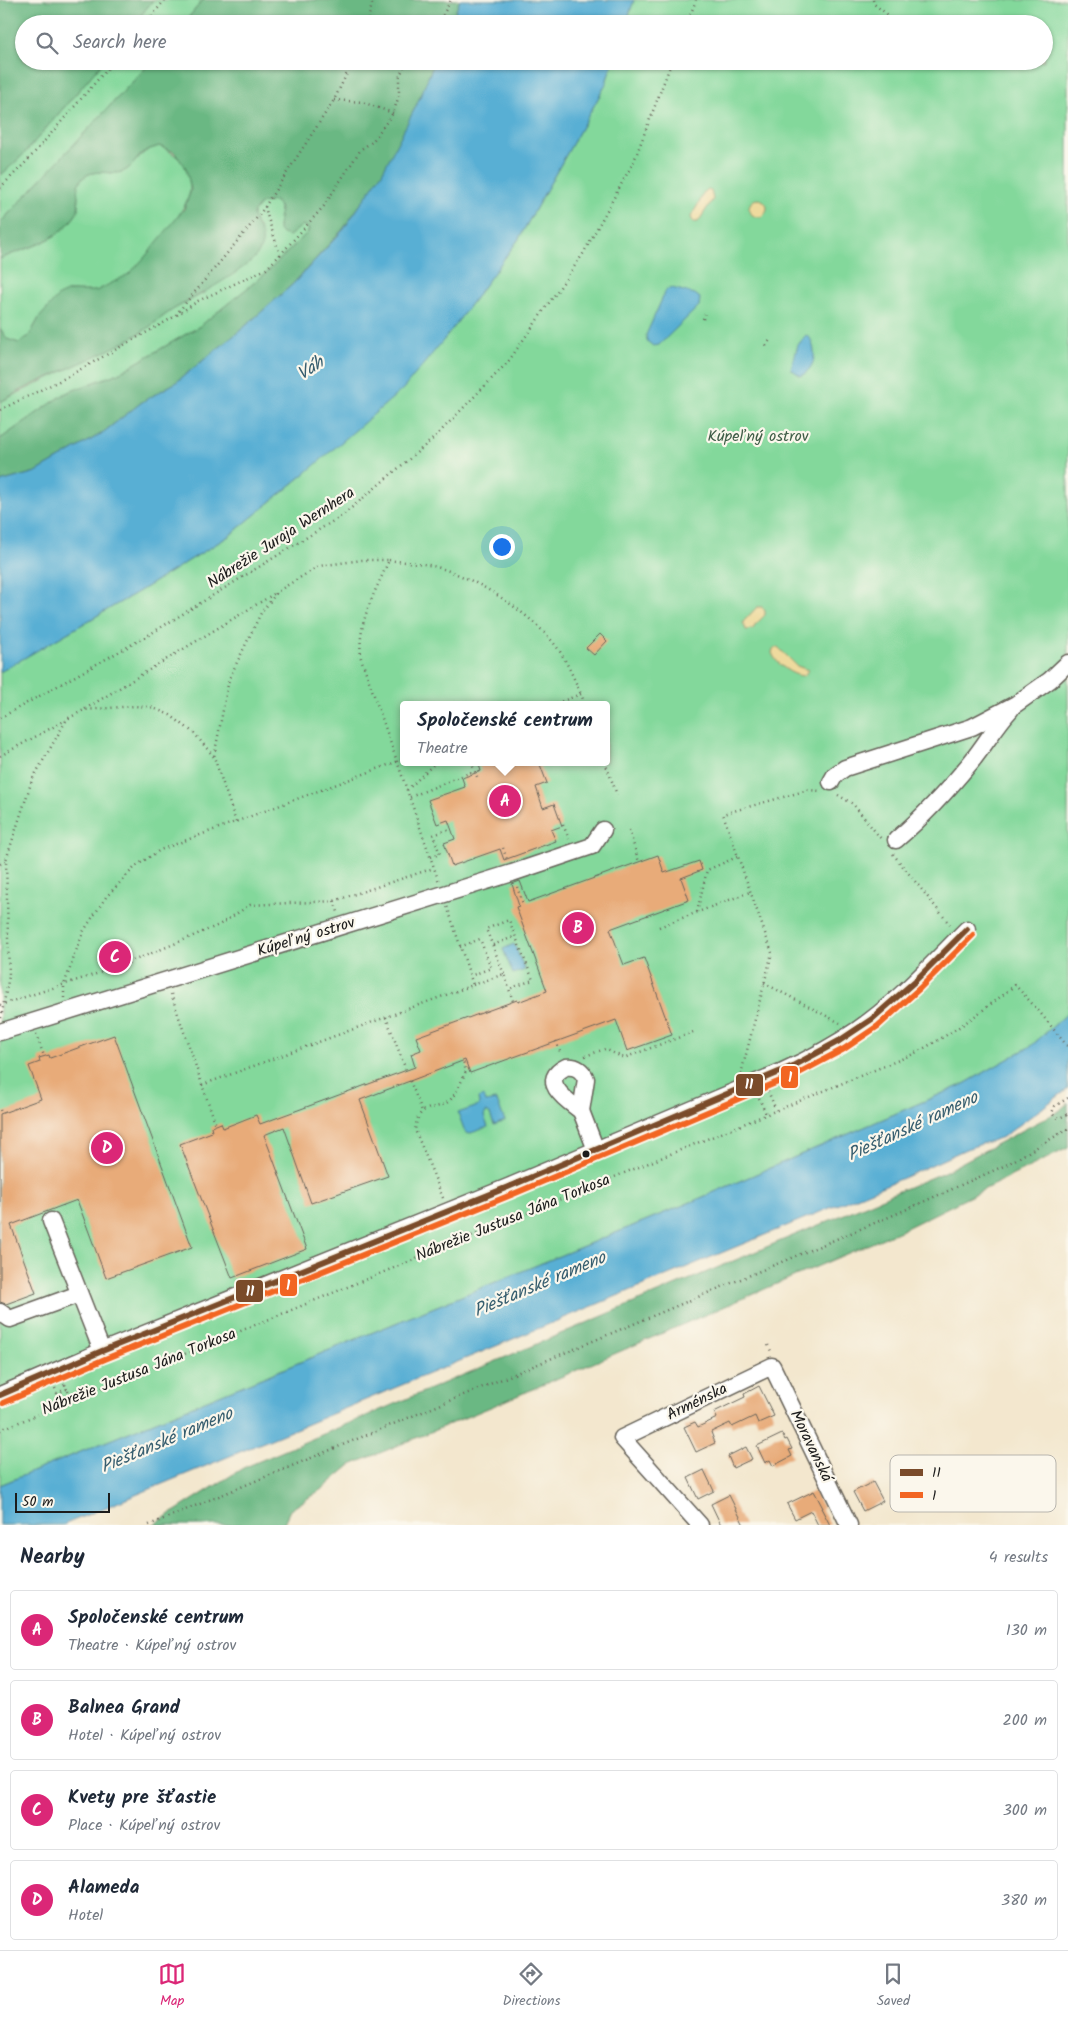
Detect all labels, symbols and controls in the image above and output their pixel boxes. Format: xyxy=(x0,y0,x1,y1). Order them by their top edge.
search box xyxy=(15,15,1053,70)
text: Search here xyxy=(73,28,167,58)
icon: search xyxy=(33,29,61,57)
water label: Váh xyxy=(291,348,332,389)
park label: Kúpeľný ostrov xyxy=(707,424,809,449)
street label: Nábrežie Juraja Wernhera xyxy=(202,481,360,595)
your location xyxy=(489,534,515,560)
popup xyxy=(400,701,610,766)
text: Spoločenské centrum xyxy=(417,706,593,736)
text: Theatre xyxy=(417,736,468,761)
pin: A xyxy=(489,782,521,820)
pin: B xyxy=(562,909,594,947)
street label: Kúpeľný ostrov xyxy=(254,910,358,964)
pin: C xyxy=(99,938,131,976)
line badge: 1 xyxy=(780,1065,799,1089)
text: 1 xyxy=(788,1067,793,1089)
line badge: 11 xyxy=(735,1073,764,1097)
text: 11 xyxy=(745,1074,754,1096)
water label: Piešťanské rameno xyxy=(843,1083,985,1170)
pin: D xyxy=(91,1129,123,1167)
unlabelled marker xyxy=(581,1149,591,1159)
street label: Nábrežie Justusa Jána Torkosa xyxy=(412,1167,614,1269)
water label: Piešťanské rameno xyxy=(469,1243,612,1326)
line badge: 1 xyxy=(279,1273,298,1297)
text: 1 xyxy=(286,1275,291,1297)
line badge: 11 xyxy=(235,1279,264,1303)
text: 11 xyxy=(246,1281,255,1303)
street label: Nábrežie Justusa Jána Torkosa xyxy=(38,1321,240,1423)
street label: Arménska xyxy=(662,1376,732,1428)
water label: Piešťanské rameno xyxy=(96,1399,239,1482)
street label: Moravanská xyxy=(783,1406,840,1488)
legend xyxy=(890,1455,1056,1512)
text: 11 xyxy=(932,1462,941,1484)
text: 1 xyxy=(932,1485,936,1507)
scale bar xyxy=(15,1490,110,1513)
text: 50 m xyxy=(22,1491,53,1513)
text: Nearby xyxy=(20,1541,85,1574)
text: 4 results xyxy=(989,1545,1048,1570)
text: Spoločenské centrum xyxy=(68,1603,244,1633)
text: A xyxy=(32,1618,42,1643)
text: 130 m xyxy=(1006,1618,1047,1643)
text: Theatre · Kúpeľný ostrov xyxy=(68,1633,236,1658)
text: Balnea Grand xyxy=(68,1693,180,1723)
text: B xyxy=(32,1708,42,1733)
text: 200 m xyxy=(1003,1708,1047,1733)
text: Hotel · Kúpeľný ostrov xyxy=(68,1723,221,1748)
text: Kvety pre šťastie xyxy=(68,1783,216,1813)
text: C xyxy=(32,1798,42,1823)
text: 300 m xyxy=(1003,1798,1047,1823)
text: Place · Kúpeľný ostrov xyxy=(68,1813,220,1838)
text: Alameda xyxy=(68,1873,139,1903)
text: D xyxy=(32,1888,42,1913)
text: 380 m xyxy=(1001,1888,1047,1913)
text: Hotel xyxy=(68,1903,103,1928)
tab: Map xyxy=(158,1960,186,2012)
tab: Directions xyxy=(502,1960,560,2012)
tab: Saved xyxy=(877,1960,910,2012)

